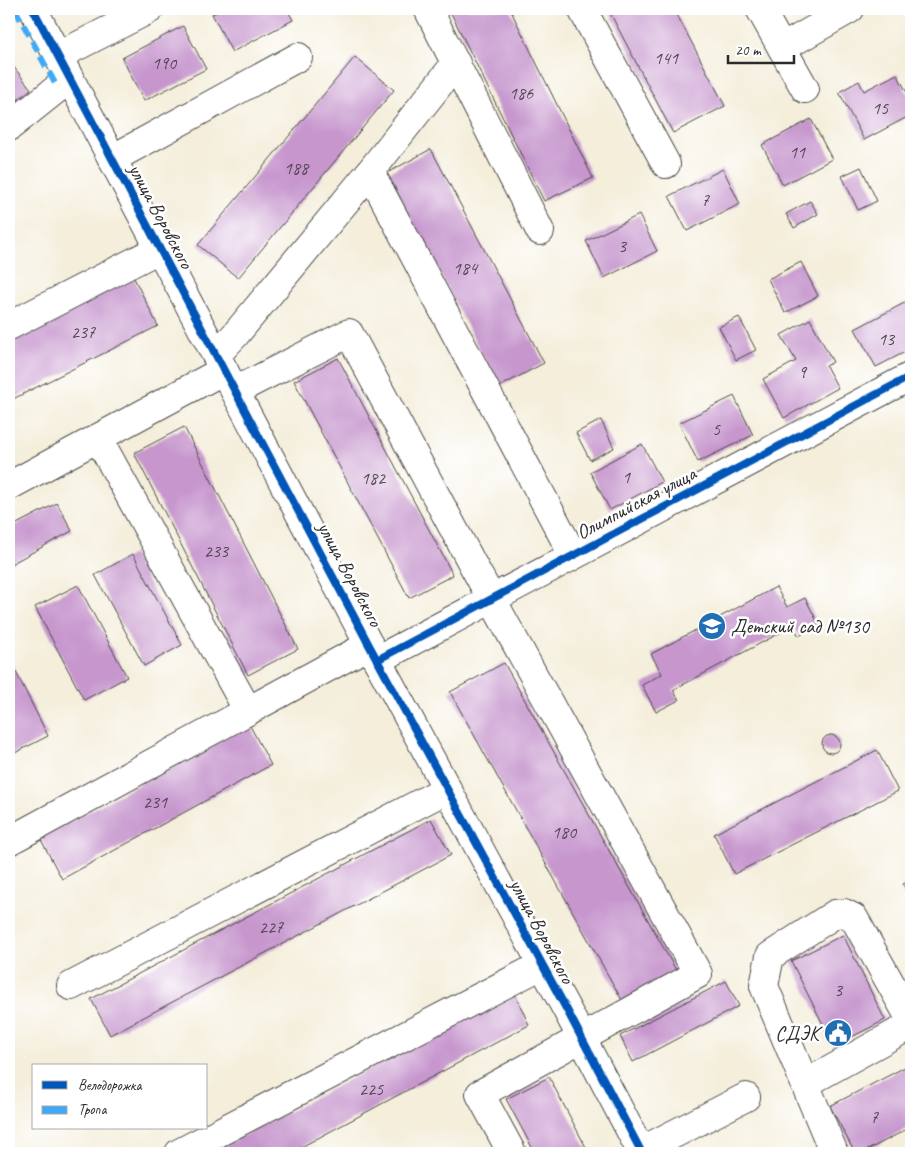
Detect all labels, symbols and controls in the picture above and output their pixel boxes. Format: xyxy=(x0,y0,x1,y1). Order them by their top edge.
scale bar xyxy=(728,32,794,64)
text: 20 m xyxy=(735,41,762,60)
house number: 141 xyxy=(654,47,679,69)
house number: 190 xyxy=(152,52,178,74)
house number: 186 xyxy=(509,82,534,104)
house number: 15 xyxy=(872,97,889,119)
house number: 11 xyxy=(789,141,806,163)
house number: 188 xyxy=(284,157,310,179)
street label: улица Воровского xyxy=(122,158,200,274)
house number: 7 xyxy=(701,189,710,211)
house number: 3 xyxy=(618,235,628,257)
house number: 184 xyxy=(453,257,479,279)
house number: 237 xyxy=(71,321,96,343)
house number: 13 xyxy=(878,328,896,350)
house number: 9 xyxy=(798,361,808,383)
house number: 5 xyxy=(712,418,721,440)
street label: Олимпийская улица xyxy=(572,460,702,545)
house number: 1 xyxy=(622,466,631,488)
house number: 182 xyxy=(361,467,387,489)
street label: улица Воровского xyxy=(311,516,389,632)
house number: 233 xyxy=(204,540,230,562)
school or university icon: Детский сад №130 xyxy=(697,611,727,641)
place label: Детский сад №130 xyxy=(731,614,871,639)
house number: 231 xyxy=(143,791,168,813)
house number: 180 xyxy=(552,821,578,843)
street label: улица Воровского xyxy=(503,873,581,989)
house number: 227 xyxy=(259,916,284,938)
house number: 3 xyxy=(834,979,844,1001)
public building icon: СДЭК xyxy=(823,1018,853,1048)
place label: СДЭК xyxy=(775,1021,823,1046)
legend xyxy=(32,1064,208,1130)
text: Велодорожка xyxy=(78,1076,142,1095)
house number: 225 xyxy=(359,1078,384,1100)
text: Тропа xyxy=(78,1100,107,1119)
house number: 7 xyxy=(870,1106,879,1128)

